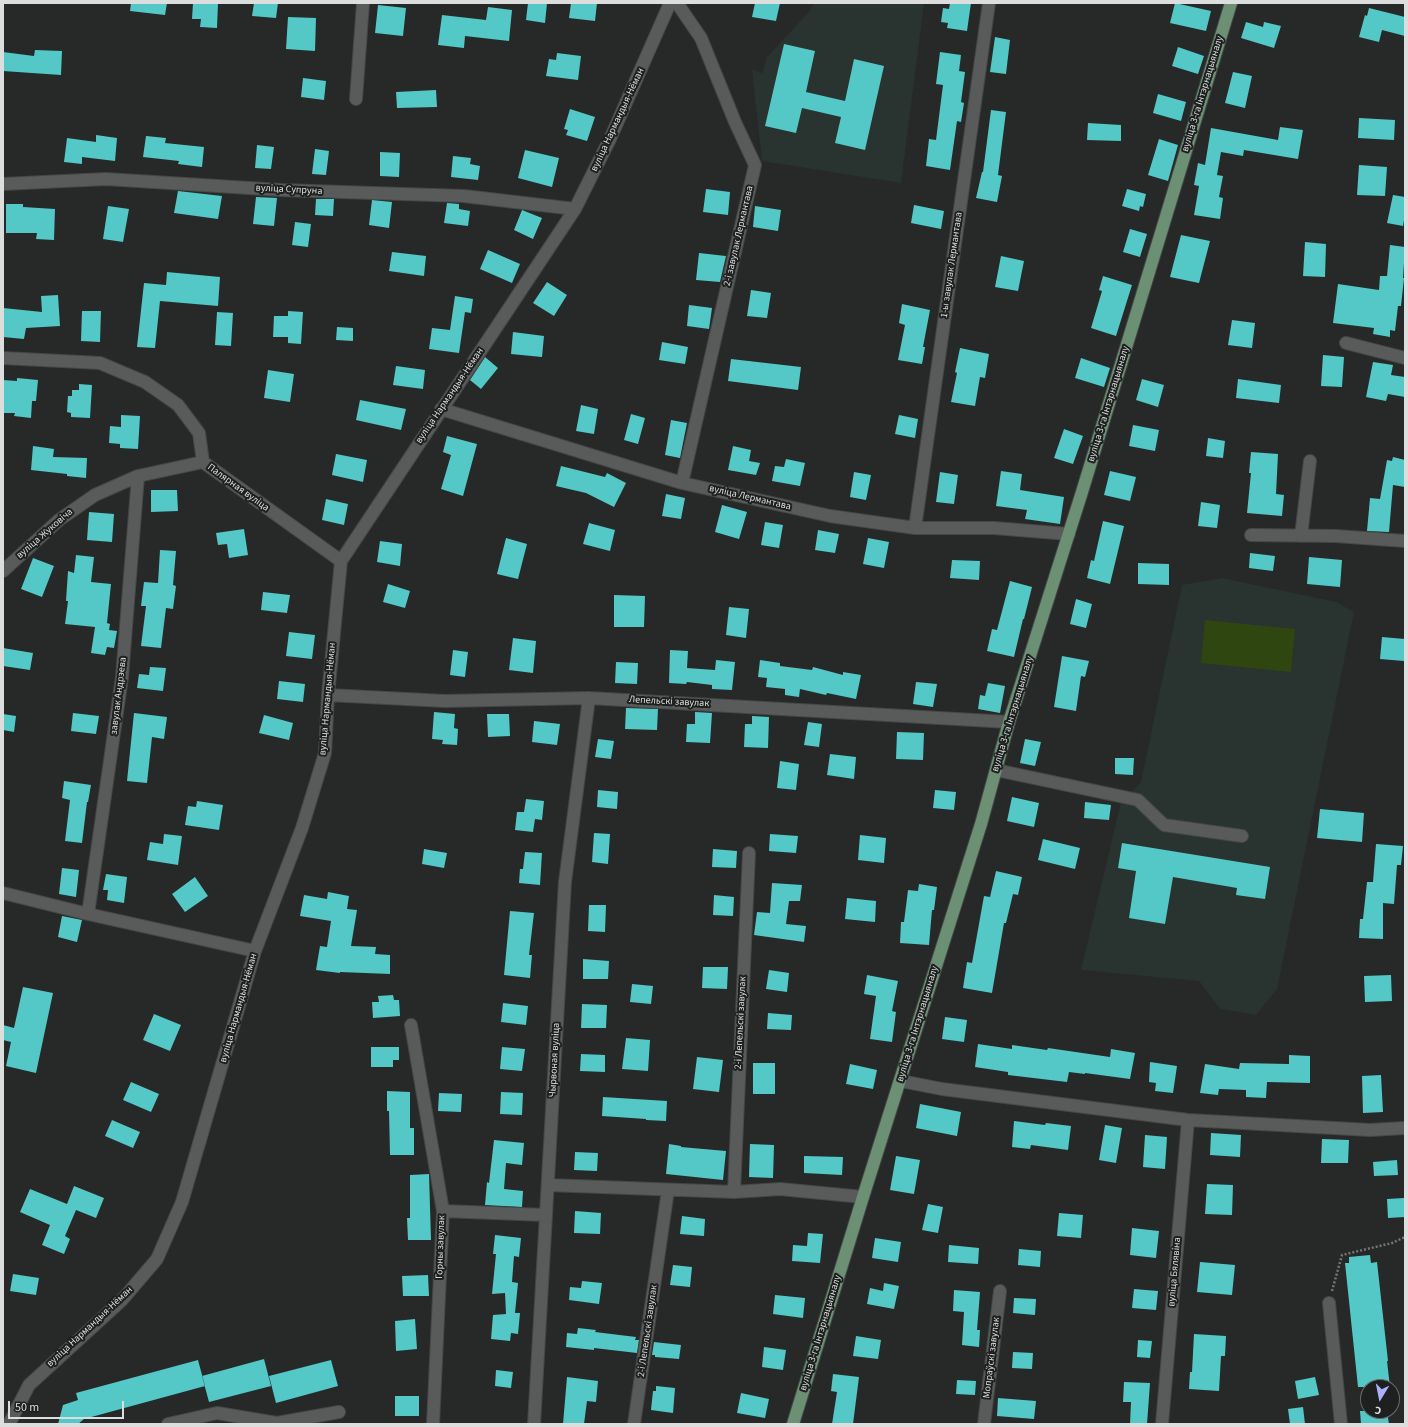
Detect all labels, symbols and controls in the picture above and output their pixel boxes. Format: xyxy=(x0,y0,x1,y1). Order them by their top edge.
street label: вуліца 3-га Інтэрнацыяналу xyxy=(1180,35,1226,153)
street label: вуліца Нармандыя-Нёман xyxy=(589,66,647,174)
street label: вуліца Супруна xyxy=(255,182,323,198)
street label: 2-і завулак Лермантава xyxy=(722,185,756,287)
street label: 1-ы завулак Лермантава xyxy=(939,211,965,319)
street label: вуліца 3-га Інтэрнацыяналу xyxy=(1086,345,1132,463)
street label: вуліца Нармандыя-Нёман xyxy=(413,346,487,446)
street label: Палярная вуліца xyxy=(205,462,271,514)
street label: вуліца Лермантава xyxy=(708,483,792,513)
street label: вуліца Жуковіча xyxy=(14,506,76,562)
street label: вуліца Нармандыя-Нёман xyxy=(317,642,339,756)
street label: вуліца 3-га Інтэрнацыяналу xyxy=(990,655,1036,773)
street label: завулак Андрэева xyxy=(108,657,130,735)
street label: Лепельскі завулак xyxy=(629,694,709,710)
street label: вуліца Нармандыя-Нёман xyxy=(218,952,260,1064)
street label: вуліца 3-га Інтэрнацыяналу xyxy=(895,965,941,1083)
street label: 2-і Лепельскі завулак xyxy=(733,976,749,1070)
street label: Чырвоная вуліца xyxy=(547,1022,563,1098)
street label: Горны завулак xyxy=(434,1215,448,1279)
street label: вуліца Бялявіна xyxy=(1166,1237,1184,1307)
street label: вуліца 3-га Інтэрнацыяналу xyxy=(798,1274,844,1392)
street label: вуліца Нармандыя-Нёман xyxy=(45,1284,135,1370)
street label: 2-і Лепельскі завулак xyxy=(636,1284,660,1378)
street label: Мопраўскі завулак xyxy=(981,1317,1003,1399)
north arrow xyxy=(1360,1379,1400,1419)
scale bar xyxy=(10,1393,126,1419)
text: 50 m xyxy=(15,1399,39,1416)
text: С xyxy=(1374,1402,1382,1418)

